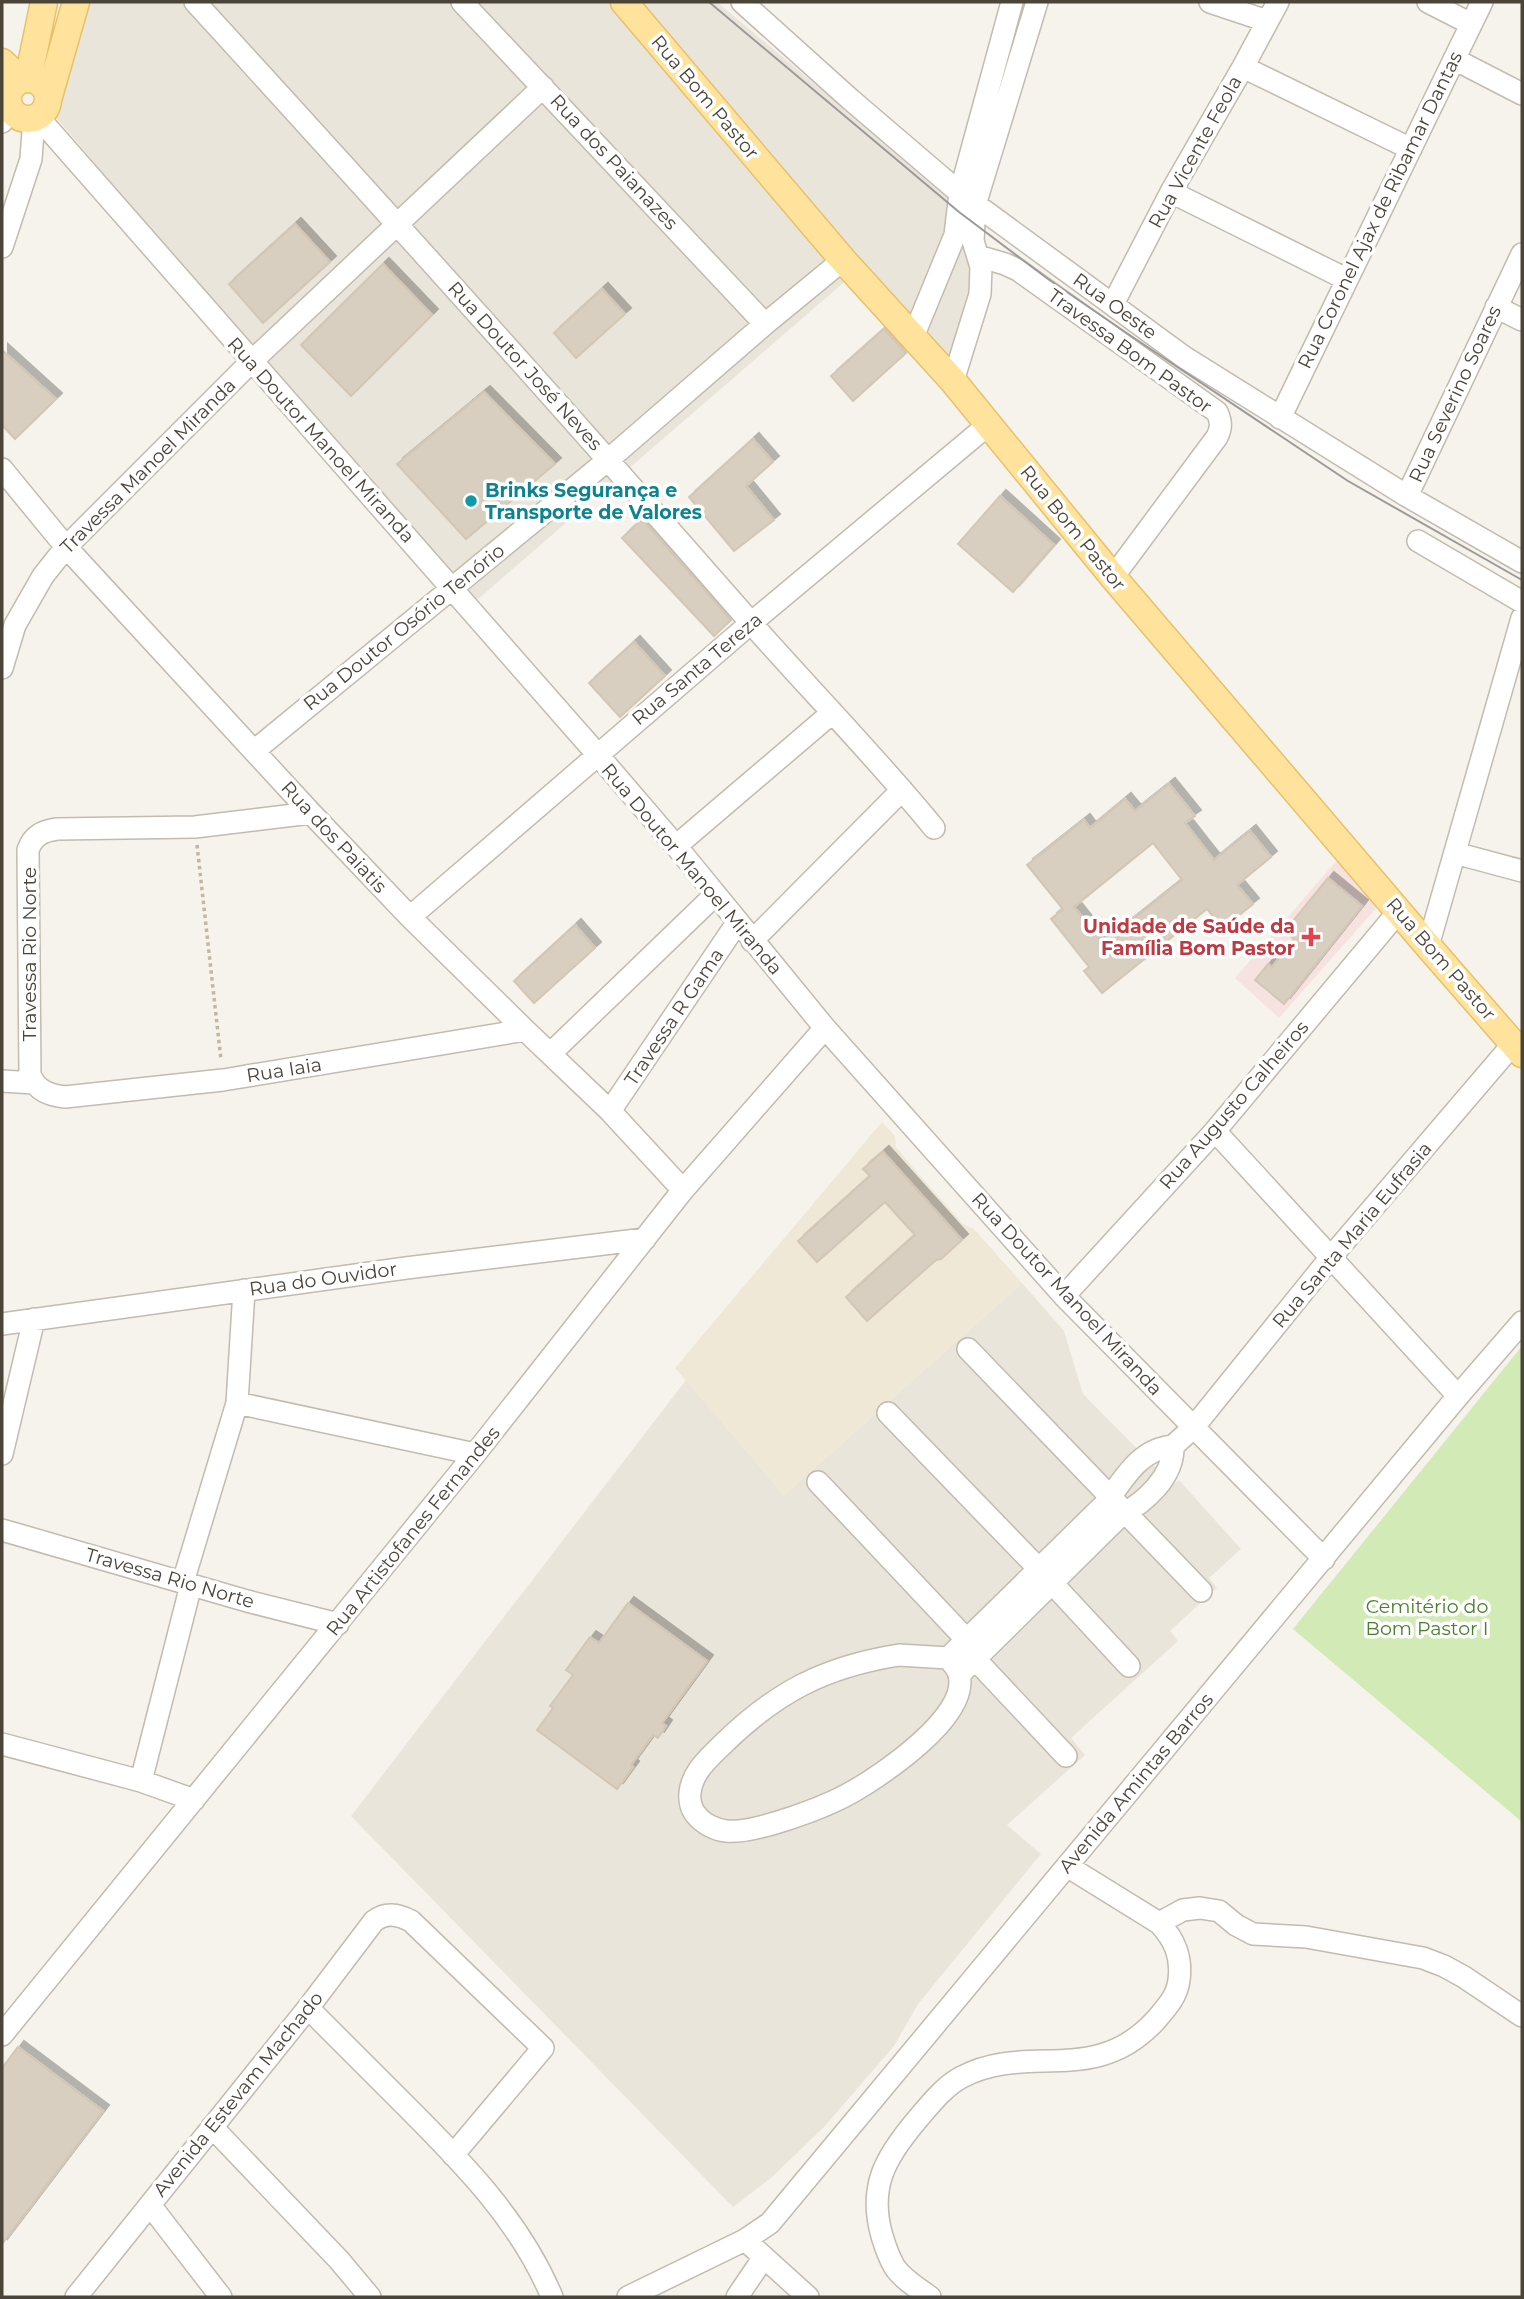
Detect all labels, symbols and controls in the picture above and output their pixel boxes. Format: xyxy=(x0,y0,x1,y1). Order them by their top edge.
street label: Rua Bom Pastor xyxy=(646,30,764,164)
street label: Rua Coronel Ajax de Ribamar Dantas xyxy=(1293,48,1467,372)
street label: Rua Vicente Feola xyxy=(1144,72,1246,232)
street label: Rua dos Paianazes xyxy=(545,89,683,235)
street label: Rua Oeste xyxy=(1069,268,1161,344)
street label: Rua Doutor José Neves xyxy=(443,277,607,455)
street label: Travessa Bom Pastor xyxy=(1044,284,1216,418)
street label: Rua Severino Soares xyxy=(1404,302,1506,486)
street label: Rua Doutor Manoel Miranda xyxy=(222,332,420,548)
street label: Travessa Manoel Miranda xyxy=(55,373,241,559)
street label: Rua Bom Pastor xyxy=(1015,461,1131,595)
place label: Brinks Segurança e Transporte de Valores xyxy=(485,479,702,524)
marker: Brinks Segurança e Transporte de Valores xyxy=(463,493,479,509)
street label: Rua Doutor Osório Tenório xyxy=(299,539,509,715)
street label: Rua Santa Tereza xyxy=(627,608,767,730)
street label: Rua Doutor Manoel Miranda xyxy=(597,759,787,979)
street label: Rua dos Paiatis xyxy=(276,776,392,898)
street label: Travessa Rio Norte xyxy=(18,867,41,1041)
street label: Rua Bom Pastor xyxy=(1382,893,1500,1025)
place label: Unidade de Saúde da Família Bom Pastor xyxy=(1083,915,1295,960)
marker: Unidade de Saúde da Família Bom Pastor xyxy=(1301,927,1321,947)
street label: Travessa R Gama xyxy=(620,944,728,1090)
street label: Rua Augusto Calheiros xyxy=(1155,1016,1313,1194)
street label: Rua Iaia xyxy=(245,1053,323,1087)
street label: Rua Santa Maria Eufrasia xyxy=(1267,1137,1437,1333)
street label: Rua Doutor Manoel Miranda xyxy=(967,1188,1167,1400)
street label: Rua do Ouvidor xyxy=(248,1257,398,1301)
street label: Rua Artistofanes Fernandes xyxy=(321,1422,505,1640)
street label: Travessa Rio Norte xyxy=(83,1543,257,1613)
park label: Cemitério do Bom Pastor I xyxy=(1366,1595,1488,1640)
street label: Avenida Amintas Barros xyxy=(1054,1688,1218,1878)
street label: Avenida Estevam Machado xyxy=(148,1987,328,2201)

